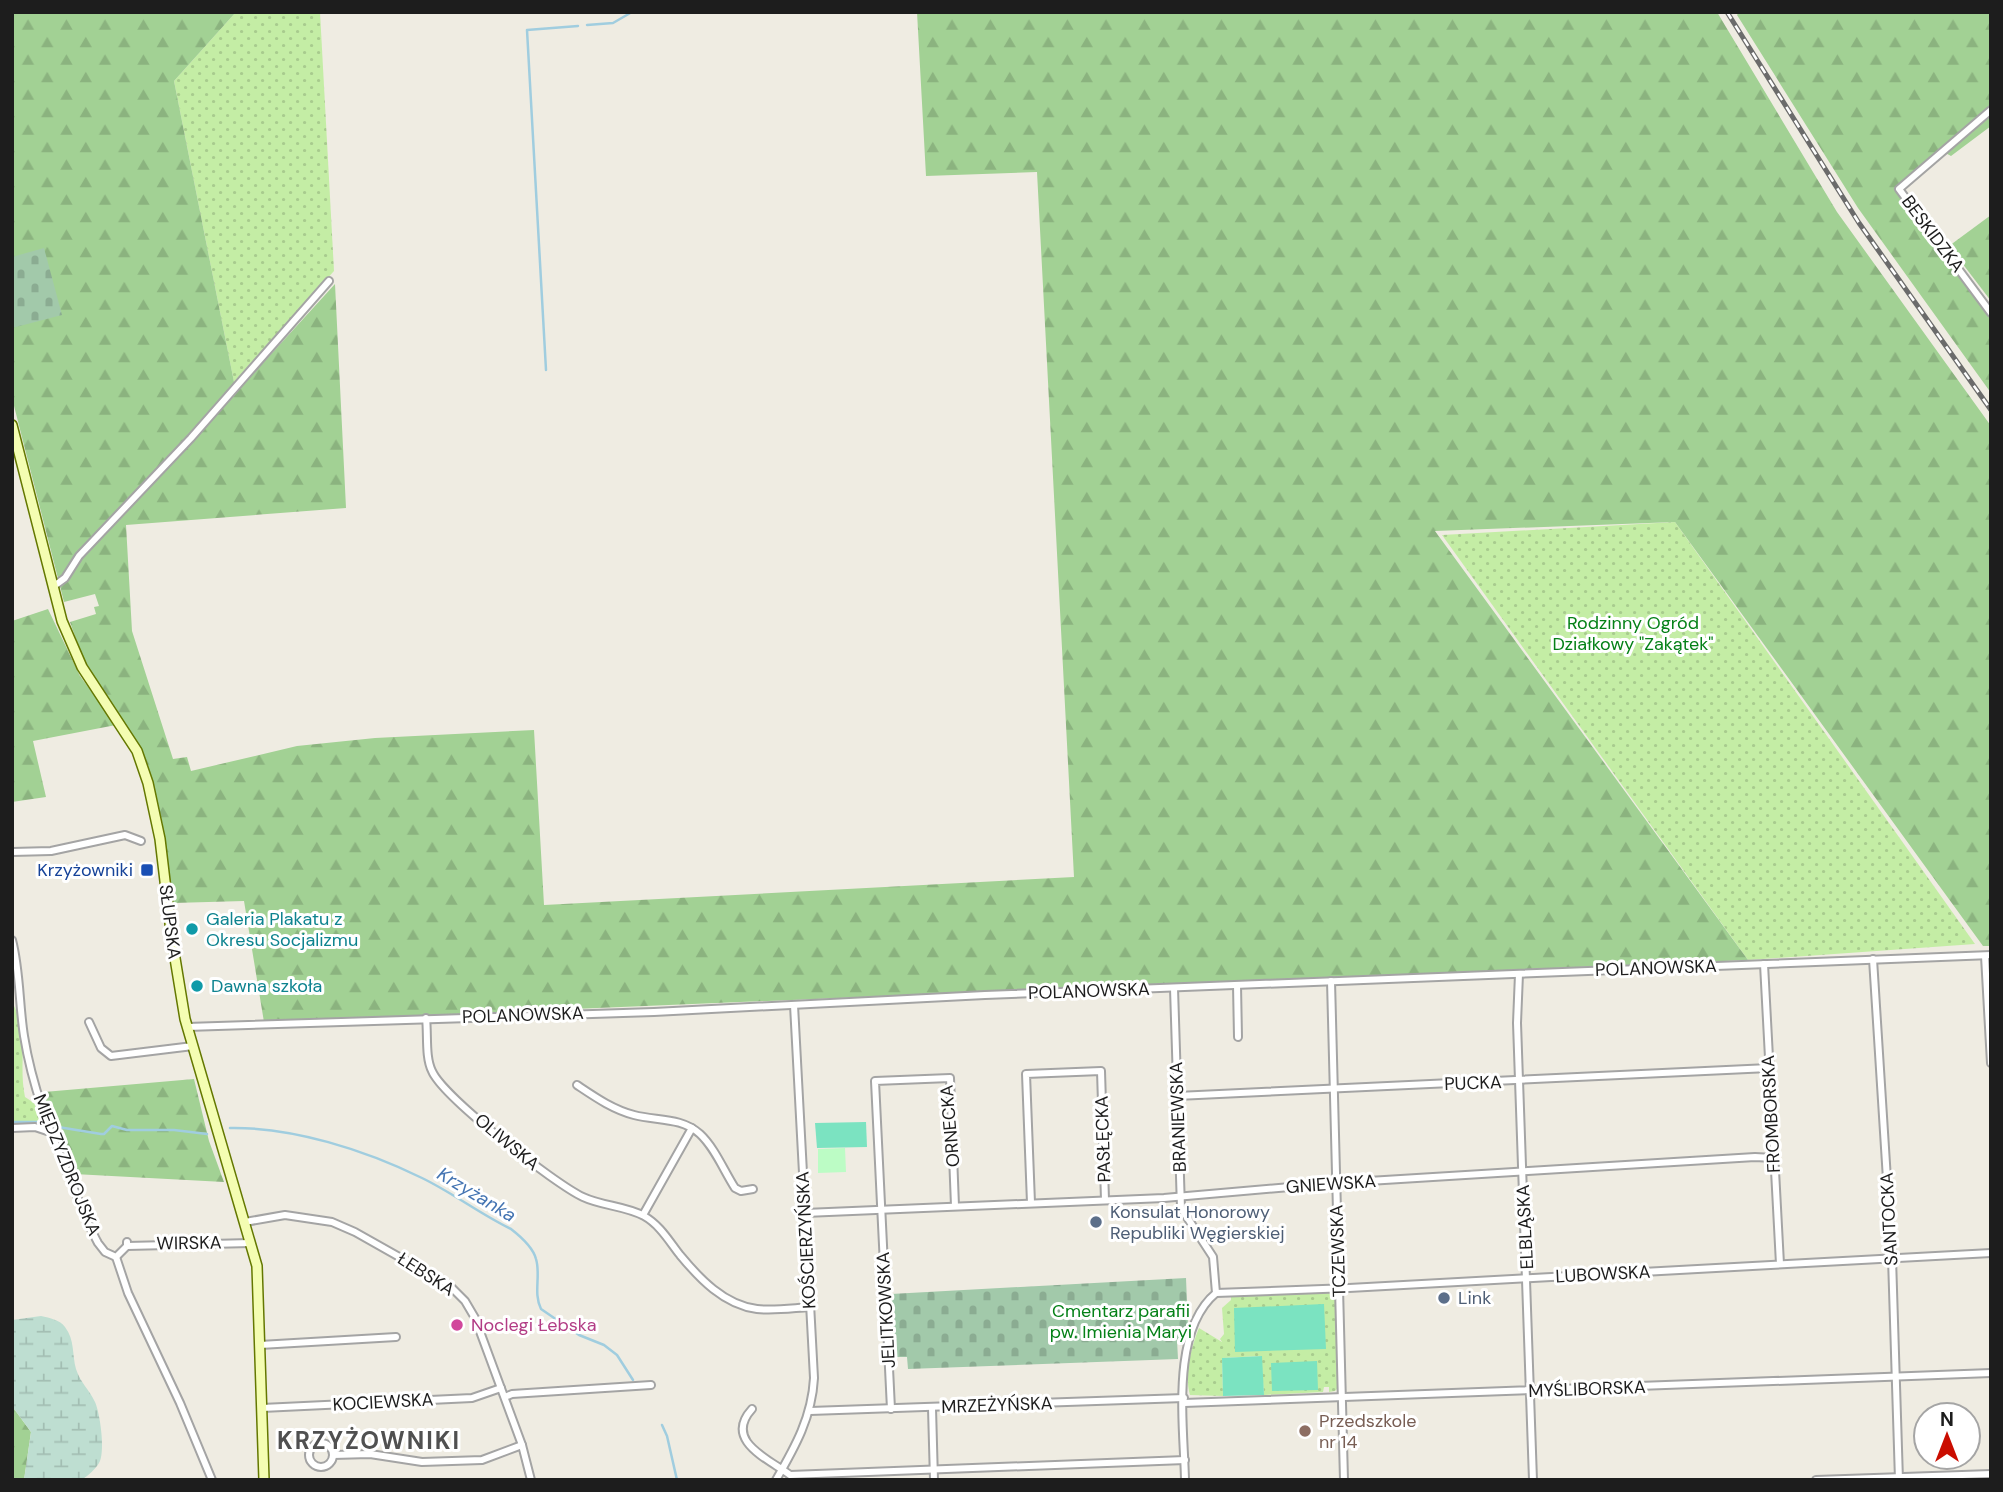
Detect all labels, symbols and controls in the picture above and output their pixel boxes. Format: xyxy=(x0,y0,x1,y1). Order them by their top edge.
street label: BESKIDZKA xyxy=(1896,191,1970,278)
park label: Rodzinny Ogród Działkowy "Zakątek" xyxy=(1552,611,1714,656)
place label: Krzyżowniki xyxy=(37,858,133,882)
marker: Krzyżowniki xyxy=(139,862,155,878)
street label: SŁUPSKA xyxy=(154,883,186,961)
place label: Galeria Plakatu z Okresu Socjalizmu xyxy=(206,907,358,952)
marker: Galeria Plakatu z Okresu Socjalizmu xyxy=(184,921,200,937)
street label: POLANOWSKA xyxy=(1595,954,1717,982)
place label: Dawna szkoła xyxy=(211,974,322,998)
street label: POLANOWSKA xyxy=(1028,977,1150,1005)
marker: Dawna szkoła xyxy=(189,978,205,994)
street label: POLANOWSKA xyxy=(462,1001,584,1029)
street label: FROMBORSKA xyxy=(1756,1055,1786,1173)
street label: BRANIEWSKA xyxy=(1164,1061,1192,1173)
street label: PUCKA xyxy=(1444,1070,1502,1096)
street label: ORNECKA xyxy=(934,1084,966,1168)
street label: MIĘDZYZDROJSKA xyxy=(28,1091,106,1239)
street label: PASŁĘCKA xyxy=(1089,1095,1117,1183)
street label: OLIWSKA xyxy=(470,1108,544,1176)
water label: Krzyżanka xyxy=(433,1161,521,1228)
street label: GNIEWSKA xyxy=(1285,1169,1377,1199)
street label: KOŚCIERZYŃSKA xyxy=(790,1171,822,1309)
street label: SANTOCKA xyxy=(1875,1172,1903,1266)
street label: ELBLĄSKA xyxy=(1511,1184,1539,1270)
place label: Konsulat Honorowy Republiki Węgierskiej xyxy=(1110,1200,1285,1245)
street label: TCZEWSKA xyxy=(1324,1204,1352,1298)
marker: Konsulat Honorowy Republiki Węgierskiej xyxy=(1088,1214,1104,1230)
street label: WIRSKA xyxy=(156,1230,222,1256)
street label: ŁEBSKA xyxy=(393,1247,459,1301)
street label: JELITKOWSKA xyxy=(871,1251,901,1369)
street label: LUBOWSKA xyxy=(1555,1260,1651,1288)
place label: Link xyxy=(1458,1286,1491,1310)
marker: Link xyxy=(1436,1290,1452,1306)
park label: Cmentarz parafii pw. Imienia Maryi xyxy=(1050,1299,1192,1344)
place label: Noclegi Łebska xyxy=(471,1313,597,1337)
marker: Noclegi Łebska xyxy=(449,1317,465,1333)
street label: MYŚLIBORSKA xyxy=(1528,1375,1646,1403)
street label: KOCIEWSKA xyxy=(332,1387,434,1417)
street label: MRZEŻYŃSKA xyxy=(941,1391,1053,1419)
north arrow xyxy=(1912,1401,1982,1471)
text: N xyxy=(1940,1407,1954,1432)
place label: Przedszkole nr 14 xyxy=(1319,1409,1416,1454)
marker: Przedszkole nr 14 xyxy=(1297,1423,1313,1439)
district label: KRZYŻOWNIKI xyxy=(277,1425,461,1456)

